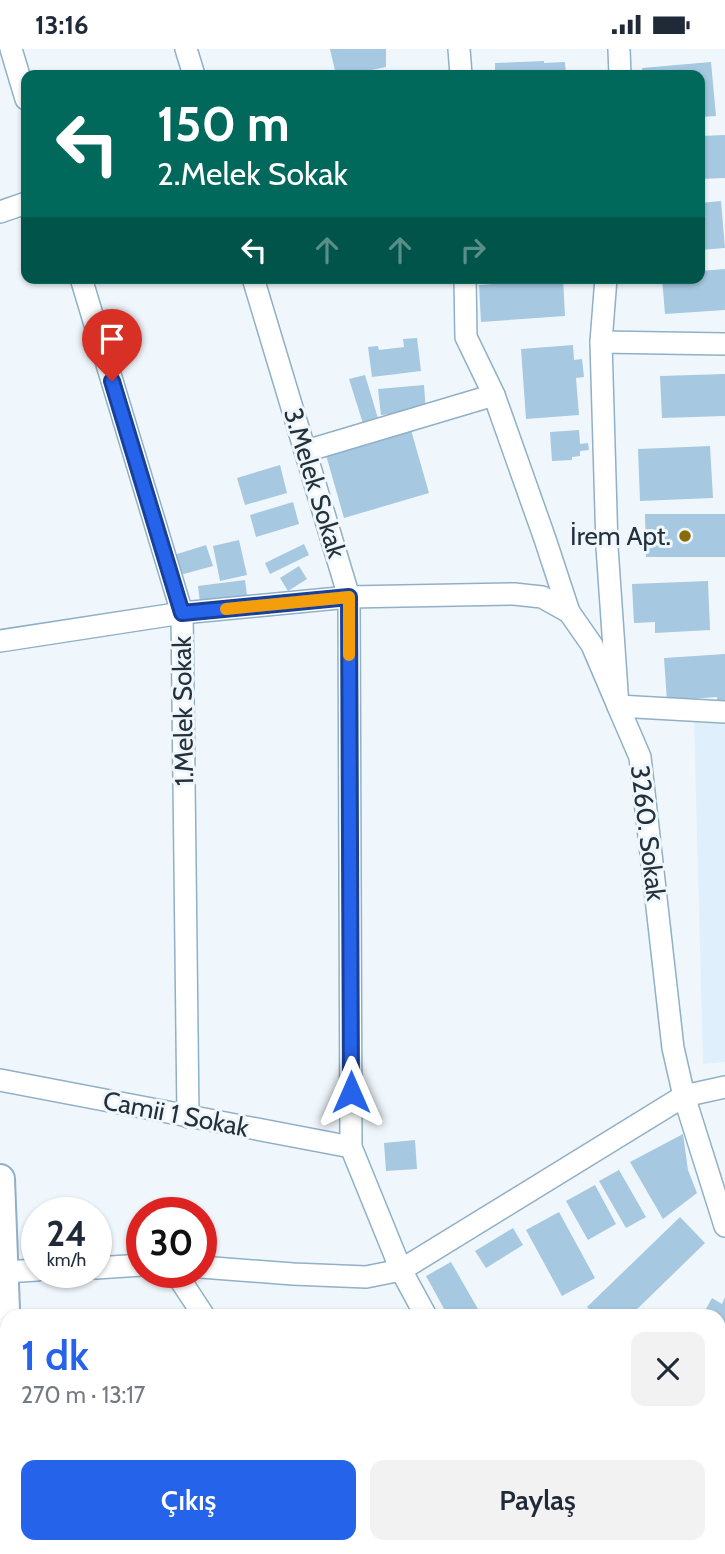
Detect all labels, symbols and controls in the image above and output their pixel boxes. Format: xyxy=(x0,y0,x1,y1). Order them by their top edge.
text: 13:16 xyxy=(35,9,89,41)
text: 150 m xyxy=(157,94,290,153)
icon: left xyxy=(42,98,133,189)
text: 2.Melek Sokak xyxy=(157,154,348,193)
icon: left xyxy=(235,231,273,269)
icon: ahead xyxy=(308,231,346,269)
icon: ahead xyxy=(381,231,419,269)
icon: right xyxy=(454,231,492,269)
pin xyxy=(82,309,142,381)
icon: arrive xyxy=(93,320,131,358)
street label: 3.Melek Sokak xyxy=(277,404,353,562)
place label: İrem Apt. xyxy=(570,520,671,552)
marker: İrem Apt. xyxy=(677,528,693,544)
street label: 1.Melek Sokak xyxy=(166,635,200,786)
street label: 3260. Sokak xyxy=(624,763,672,903)
position arrow xyxy=(314,1055,388,1129)
street label: Camii 1 Sokak xyxy=(100,1084,252,1144)
speed limit sign: 30 xyxy=(126,1197,217,1288)
text: 24 xyxy=(46,1212,87,1255)
text: km/h xyxy=(47,1249,86,1271)
text: 1 dk xyxy=(21,1329,89,1381)
button: close xyxy=(631,1332,705,1406)
text: 270 m · 13:17 xyxy=(21,1381,145,1409)
button: Çıkış xyxy=(21,1460,356,1540)
button: Paylaş xyxy=(370,1460,705,1540)

